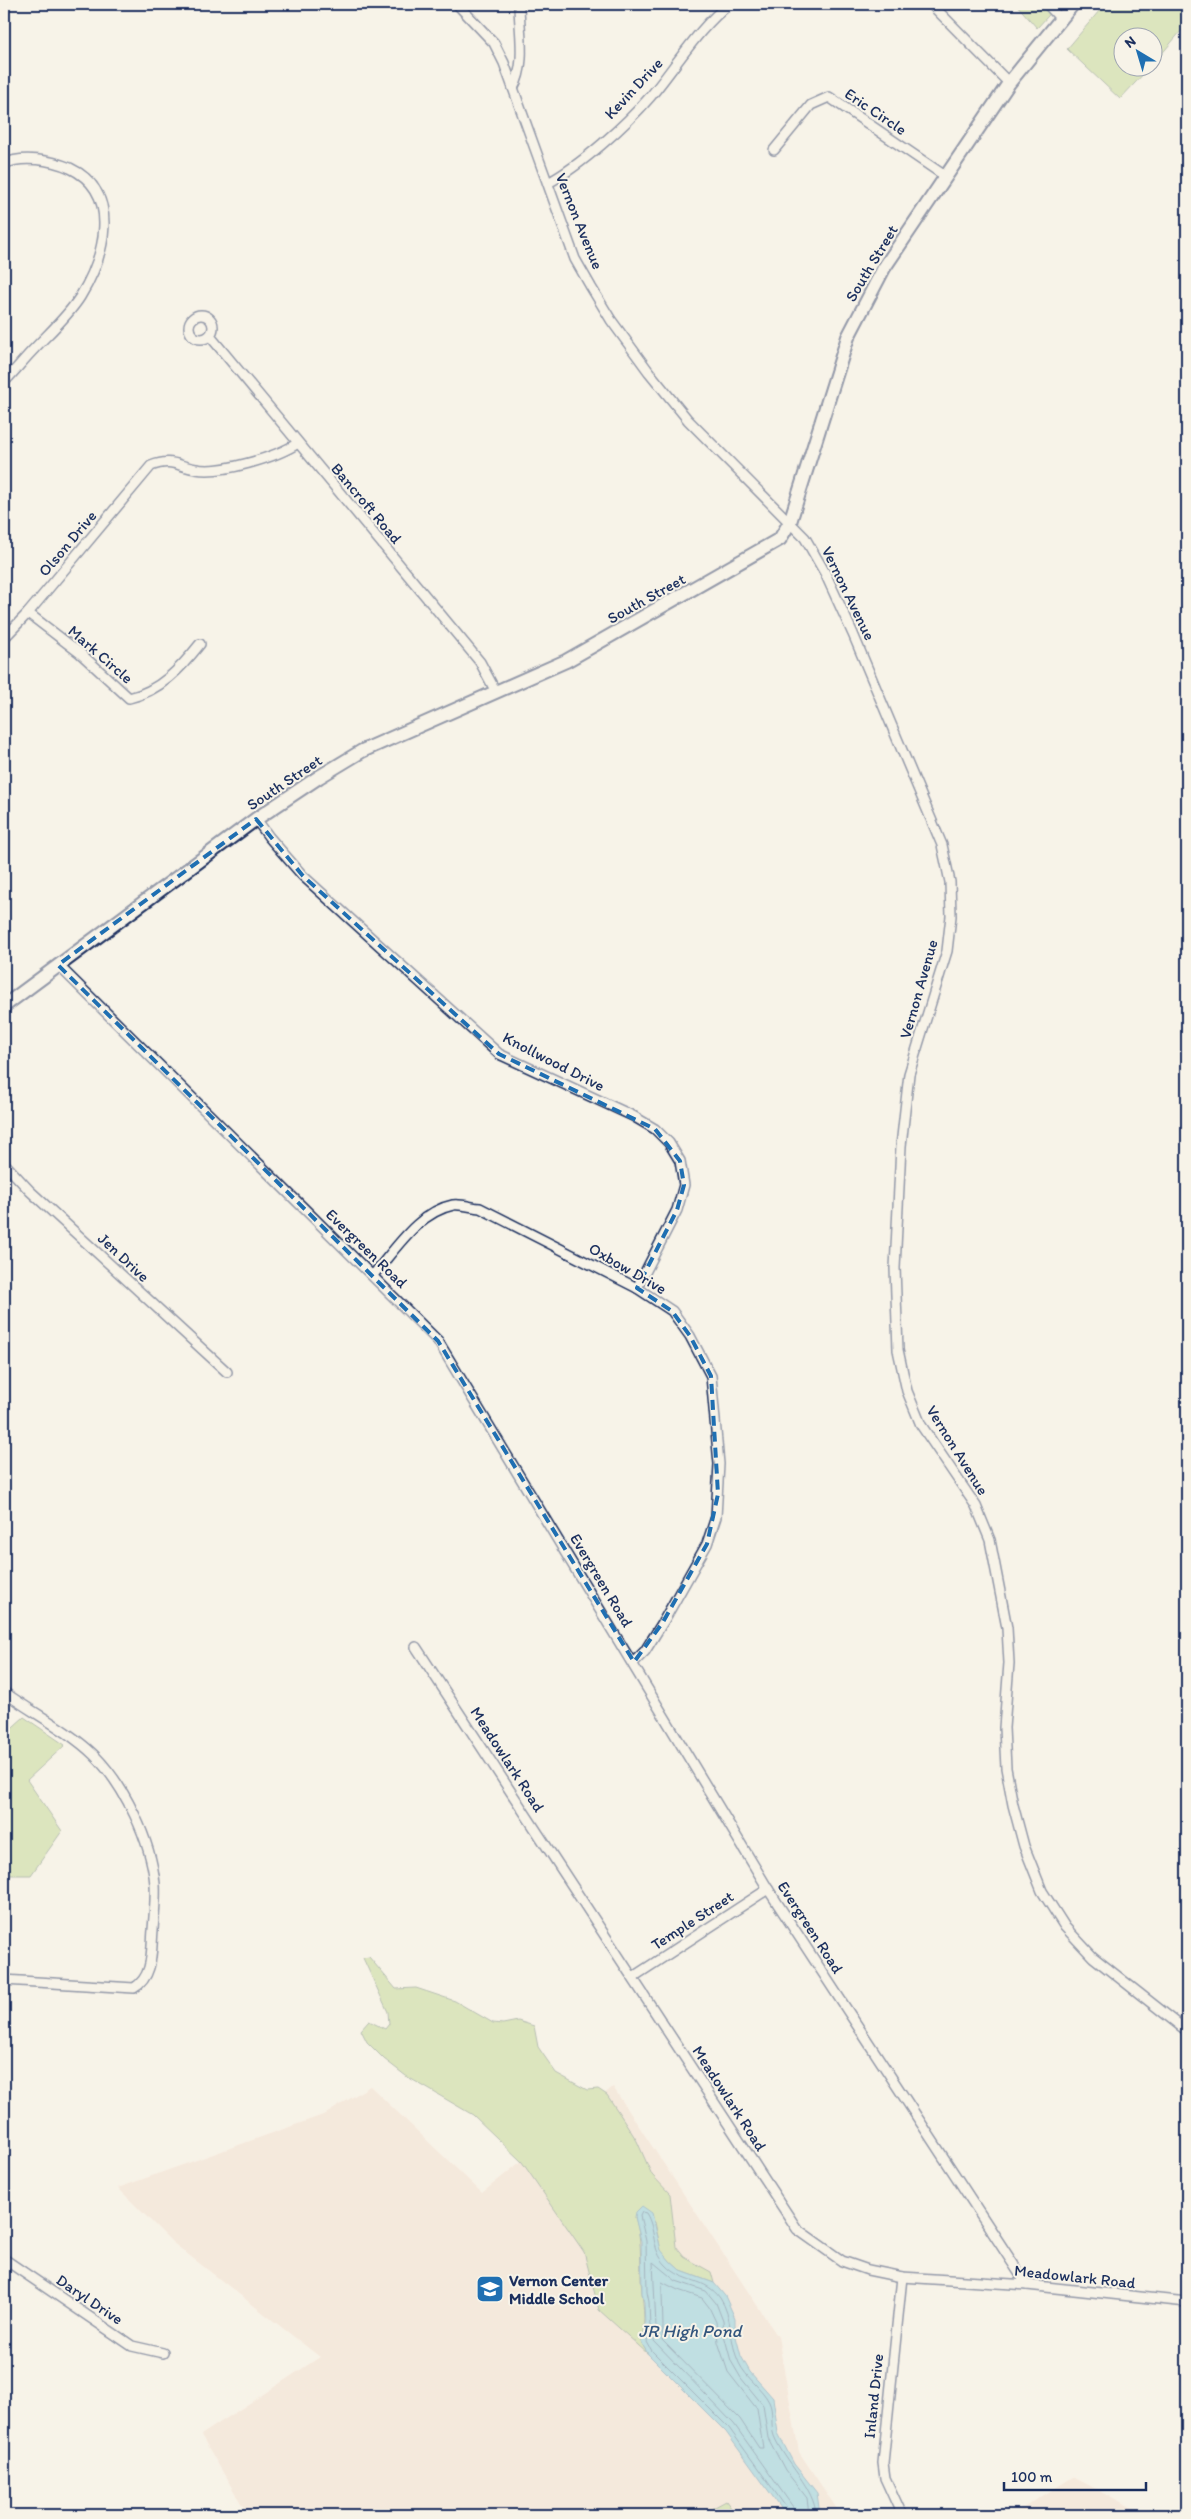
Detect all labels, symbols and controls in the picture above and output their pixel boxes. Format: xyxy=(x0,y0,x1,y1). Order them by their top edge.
north arrow xyxy=(1114,28,1164,78)
text: N xyxy=(1121,33,1139,52)
street label: Kevin Drive xyxy=(600,54,667,123)
street label: Eric Circle xyxy=(841,84,911,139)
street label: Vernon Avenue xyxy=(552,170,607,272)
street label: South Street xyxy=(841,221,902,305)
street label: Bancroft Road xyxy=(327,459,406,548)
street label: Olson Drive xyxy=(34,506,101,580)
street label: Vernon Avenue xyxy=(818,543,879,643)
street label: South Street xyxy=(604,569,689,628)
street label: Mark Circle xyxy=(64,621,137,688)
street label: South Street xyxy=(243,750,325,814)
street label: Vernon Avenue xyxy=(895,937,942,1041)
street label: Knollwood Drive xyxy=(500,1028,608,1095)
street label: Evergreen Road xyxy=(322,1205,412,1292)
street label: Jen Drive xyxy=(94,1229,154,1286)
street label: Oxbow Drive xyxy=(586,1239,670,1298)
street label: Vernon Avenue xyxy=(922,1402,993,1499)
street label: Evergreen Road xyxy=(566,1530,637,1631)
street label: Meadowlark Road xyxy=(466,1703,549,1816)
street label: Evergreen Road xyxy=(774,1878,848,1977)
street label: Temple Street xyxy=(647,1887,737,1954)
street label: Meadowlark Road xyxy=(688,2042,771,2155)
street label: Meadowlark Road xyxy=(1013,2261,1137,2292)
street label: Daryl Drive xyxy=(53,2270,127,2329)
place label: Vernon Center Middle School xyxy=(509,2271,609,2308)
school or university icon: Vernon Center Middle School xyxy=(475,2274,505,2304)
water label: JR High Pond xyxy=(638,2320,744,2342)
street label: Inland Drive xyxy=(860,2352,887,2439)
scale bar xyxy=(1004,2459,1146,2491)
text: 100 m xyxy=(1011,2468,1053,2486)

